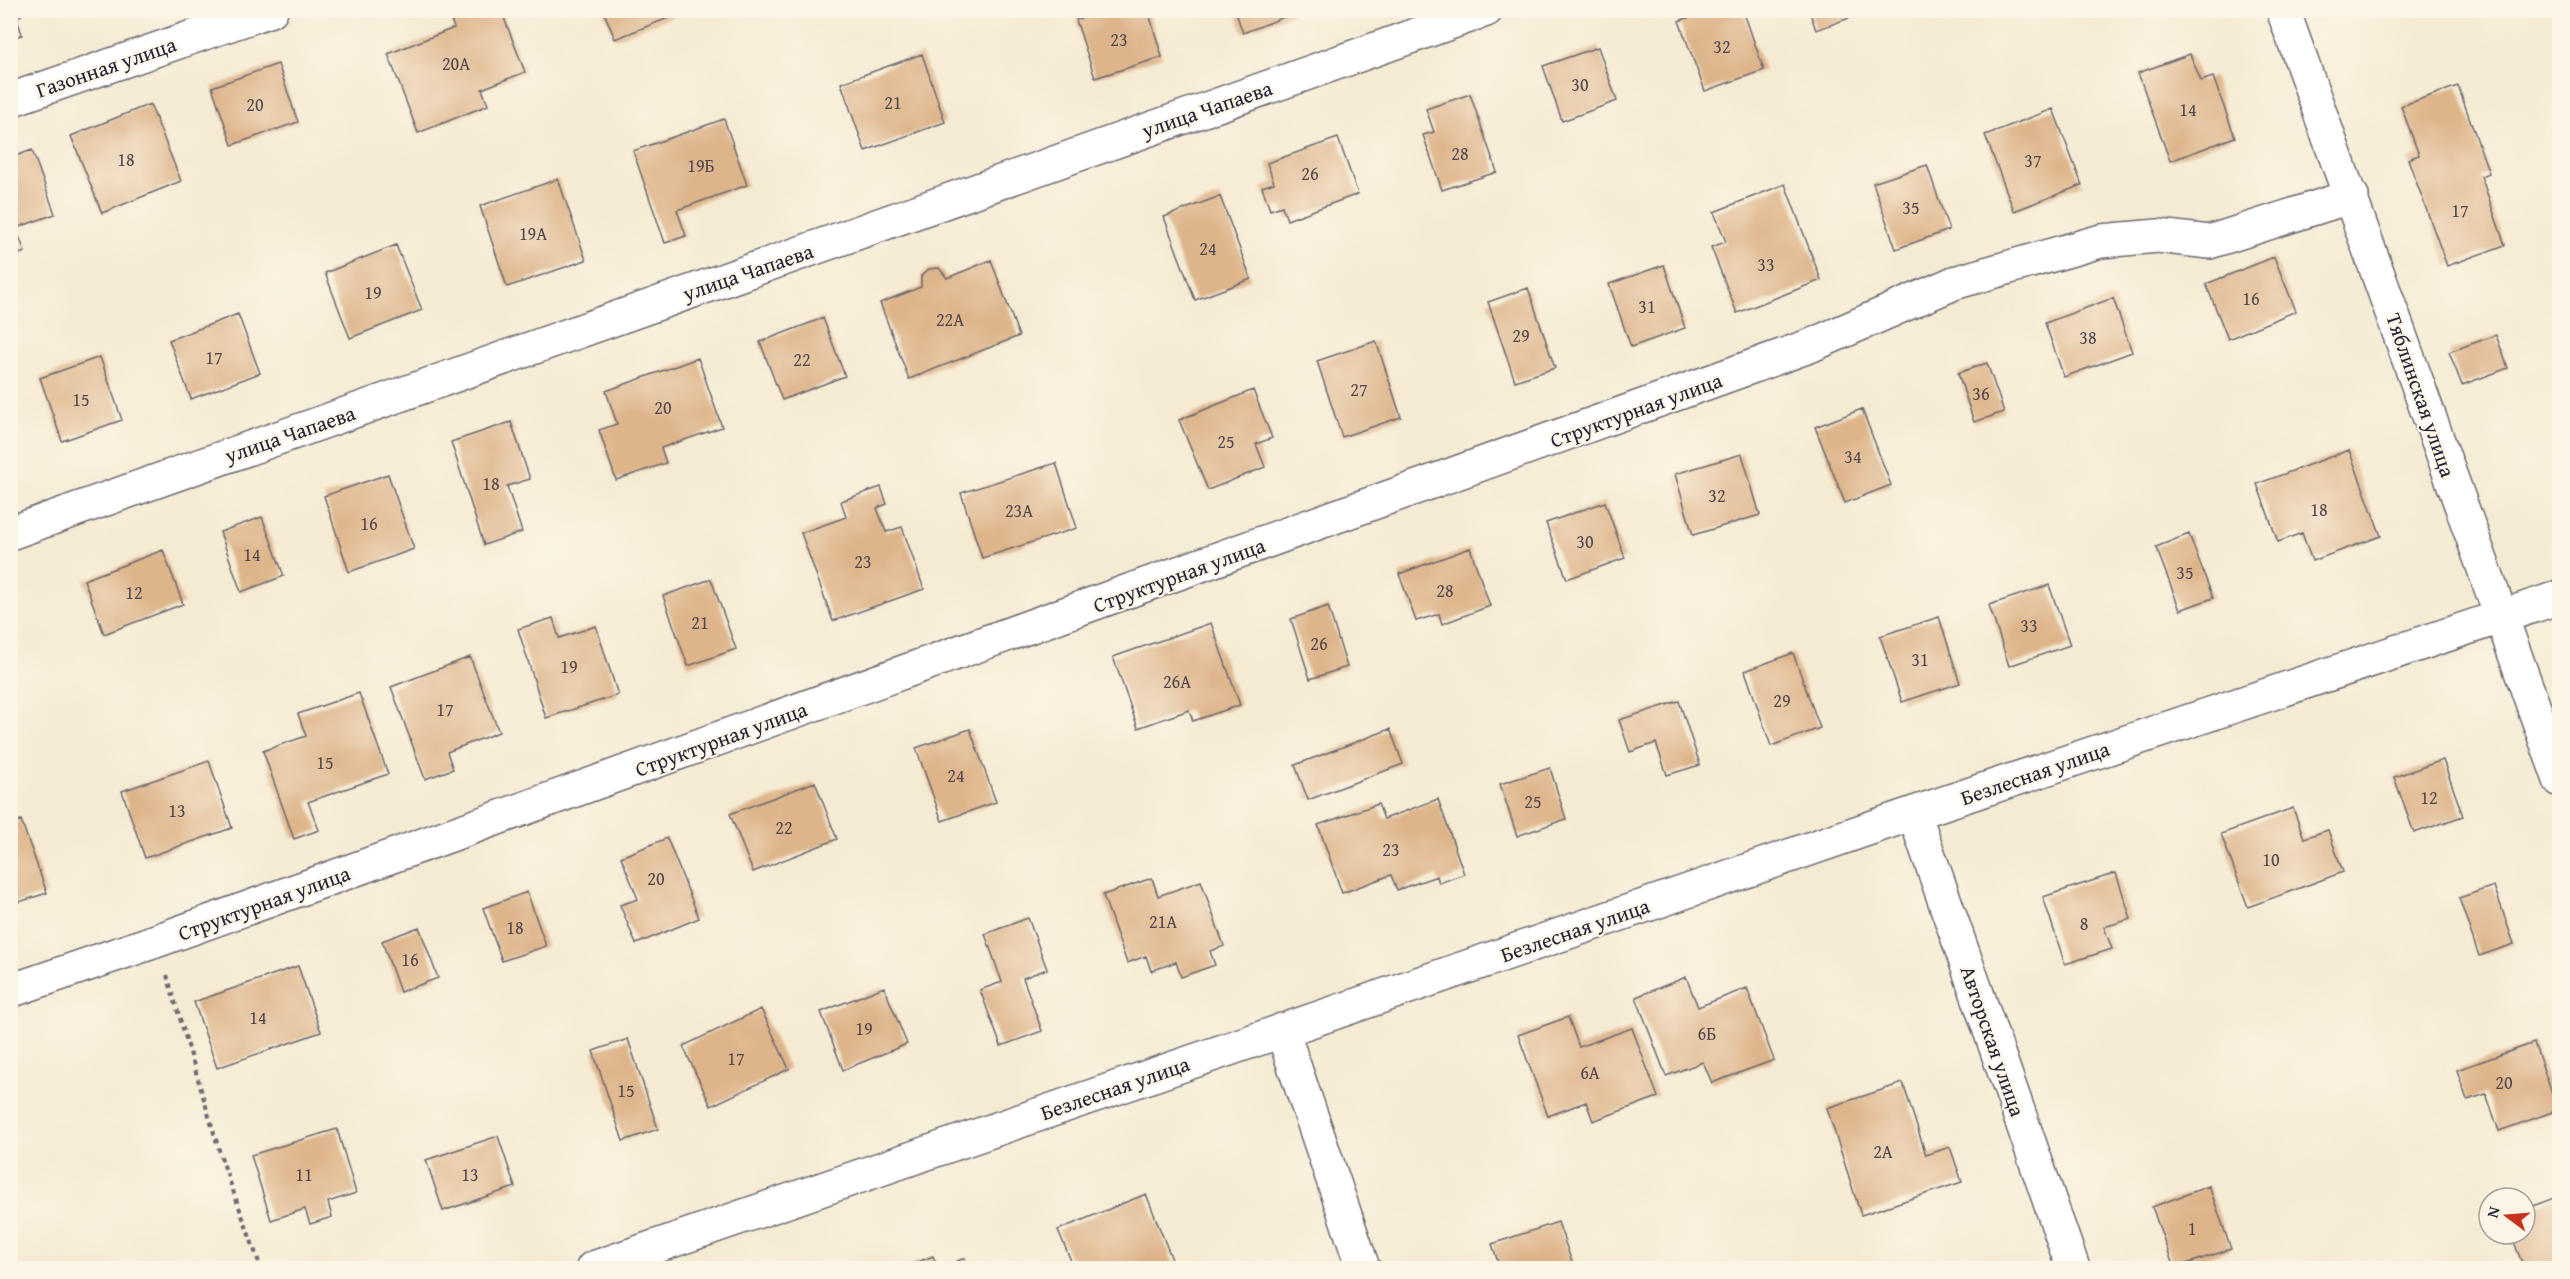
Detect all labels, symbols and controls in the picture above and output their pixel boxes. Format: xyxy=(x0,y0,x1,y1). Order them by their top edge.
house number: 23 xyxy=(1110,26,1128,53)
street label: Газонная улица xyxy=(32,29,180,105)
house number: 32 xyxy=(1713,33,1731,60)
house number: 20А xyxy=(442,50,470,77)
house number: 30 xyxy=(1571,71,1589,98)
street label: улица Чапаева xyxy=(1137,72,1276,146)
house number: 21 xyxy=(884,89,902,116)
house number: 20 xyxy=(246,91,264,118)
house number: 14 xyxy=(2179,96,2197,123)
house number: 28 xyxy=(1451,140,1469,167)
house number: 18 xyxy=(117,146,135,173)
house number: 37 xyxy=(2024,147,2042,174)
house number: 19Б xyxy=(687,152,715,179)
house number: 26 xyxy=(1301,160,1319,187)
house number: 35 xyxy=(1902,194,1920,221)
house number: 17 xyxy=(2451,197,2469,224)
house number: 19А xyxy=(519,220,547,247)
street label: улица Чапаева xyxy=(678,235,817,309)
house number: 24 xyxy=(1199,235,1217,262)
house number: 33 xyxy=(1757,251,1775,278)
house number: 19 xyxy=(364,279,382,306)
house number: 16 xyxy=(2242,285,2260,312)
house number: 31 xyxy=(1638,293,1656,320)
house number: 22А xyxy=(936,306,964,333)
street label: Тяблинская улица xyxy=(2378,309,2464,481)
house number: 29 xyxy=(1512,322,1530,349)
house number: 38 xyxy=(2079,324,2097,351)
house number: 17 xyxy=(205,344,223,371)
house number: 22 xyxy=(793,346,811,373)
street label: Структурная улица xyxy=(1546,365,1726,455)
house number: 27 xyxy=(1350,376,1368,403)
house number: 36 xyxy=(1972,380,1990,407)
house number: 15 xyxy=(72,386,90,413)
house number: 20 xyxy=(654,394,672,421)
street label: улица Чапаева xyxy=(220,397,359,471)
house number: 25 xyxy=(1217,428,1235,455)
house number: 34 xyxy=(1844,443,1862,470)
house number: 18 xyxy=(482,470,500,497)
house number: 32 xyxy=(1708,482,1726,509)
house number: 18 xyxy=(2310,496,2328,523)
house number: 23А xyxy=(1005,497,1033,524)
house number: 16 xyxy=(360,510,378,537)
house number: 30 xyxy=(1576,528,1594,555)
street label: Структурная улица xyxy=(1089,530,1269,620)
house number: 14 xyxy=(243,541,261,568)
house number: 23 xyxy=(854,548,872,575)
house number: 35 xyxy=(2176,559,2194,586)
house number: 28 xyxy=(1436,577,1454,604)
house number: 12 xyxy=(125,579,143,606)
house number: 21 xyxy=(691,609,709,636)
house number: 33 xyxy=(2020,612,2038,639)
house number: 26 xyxy=(1310,630,1328,657)
house number: 31 xyxy=(1911,646,1929,673)
house number: 19 xyxy=(560,653,578,680)
house number: 26А xyxy=(1163,668,1191,695)
house number: 29 xyxy=(1773,687,1791,714)
street label: Структурная улица xyxy=(631,694,811,784)
house number: 17 xyxy=(436,696,454,723)
street label: Безлесная улица xyxy=(1956,733,2114,813)
house number: 15 xyxy=(316,749,334,776)
house number: 24 xyxy=(947,762,965,789)
house number: 12 xyxy=(2420,784,2438,811)
house number: 25 xyxy=(1524,788,1542,815)
house number: 13 xyxy=(168,797,186,824)
house number: 22 xyxy=(775,814,793,841)
house number: 23 xyxy=(1382,836,1400,863)
house number: 10 xyxy=(2262,846,2280,873)
street label: Структурная улица xyxy=(174,858,354,948)
house number: 20 xyxy=(647,865,665,892)
street label: Безлесная улица xyxy=(1496,890,1654,970)
house number: 21А xyxy=(1149,908,1177,935)
house number: 8 xyxy=(2080,910,2088,937)
house number: 18 xyxy=(506,914,524,941)
house number: 16 xyxy=(401,946,419,973)
street label: Авторская улица xyxy=(1953,962,2033,1120)
house number: 14 xyxy=(249,1004,267,1031)
house number: 19 xyxy=(855,1015,873,1042)
house number: 6Б xyxy=(1698,1020,1716,1047)
house number: 17 xyxy=(727,1045,745,1072)
street label: Безлесная улица xyxy=(1036,1048,1194,1128)
house number: 6А xyxy=(1580,1059,1600,1086)
house number: 20 xyxy=(2495,1069,2513,1096)
house number: 15 xyxy=(617,1077,635,1104)
house number: 2А xyxy=(1873,1138,1893,1165)
house number: 11 xyxy=(295,1161,313,1188)
house number: 13 xyxy=(461,1161,479,1188)
north arrow xyxy=(2477,1186,2537,1246)
text: N xyxy=(2480,1203,2506,1220)
house number: 1 xyxy=(2188,1215,2196,1242)

